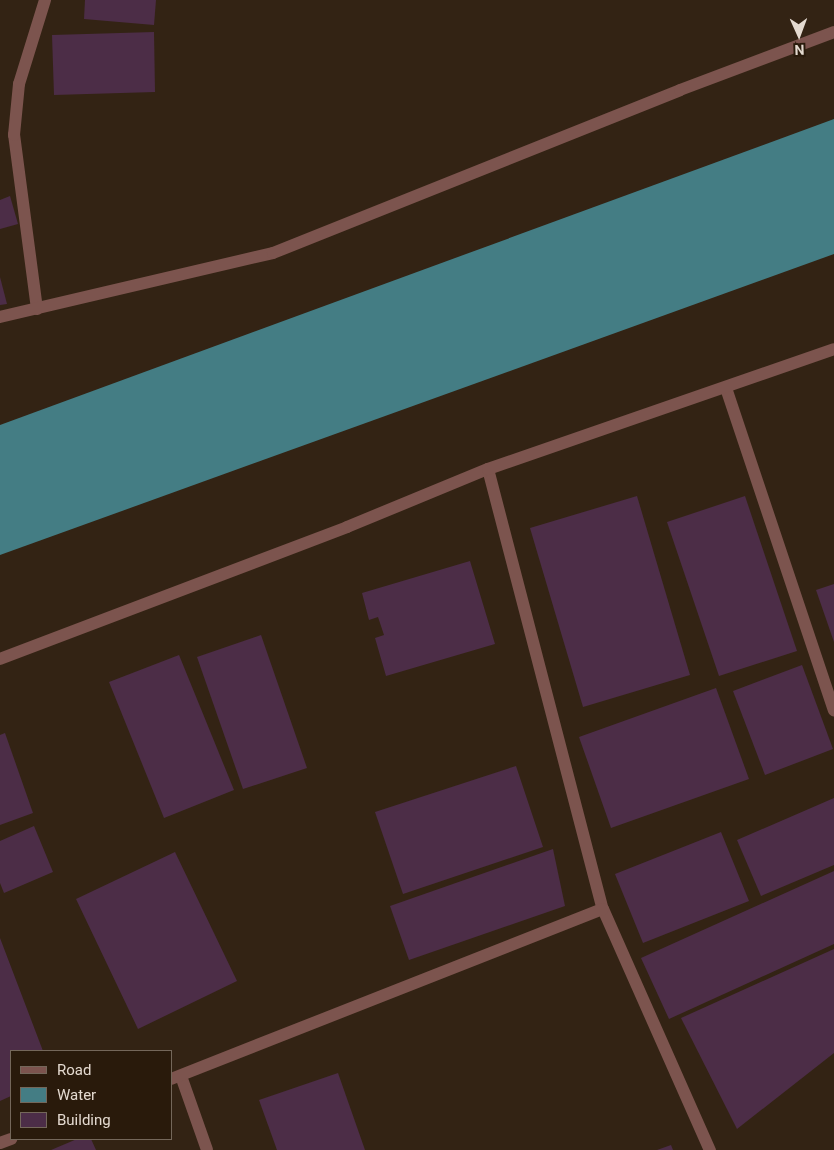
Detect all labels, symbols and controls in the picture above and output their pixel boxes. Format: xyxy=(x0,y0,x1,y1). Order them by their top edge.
north arrow xyxy=(774,10,824,60)
text: N xyxy=(794,42,805,58)
legend xyxy=(10,1050,172,1140)
text: Road xyxy=(57,1061,91,1079)
text: Water xyxy=(57,1086,96,1104)
text: Building xyxy=(57,1111,111,1129)

